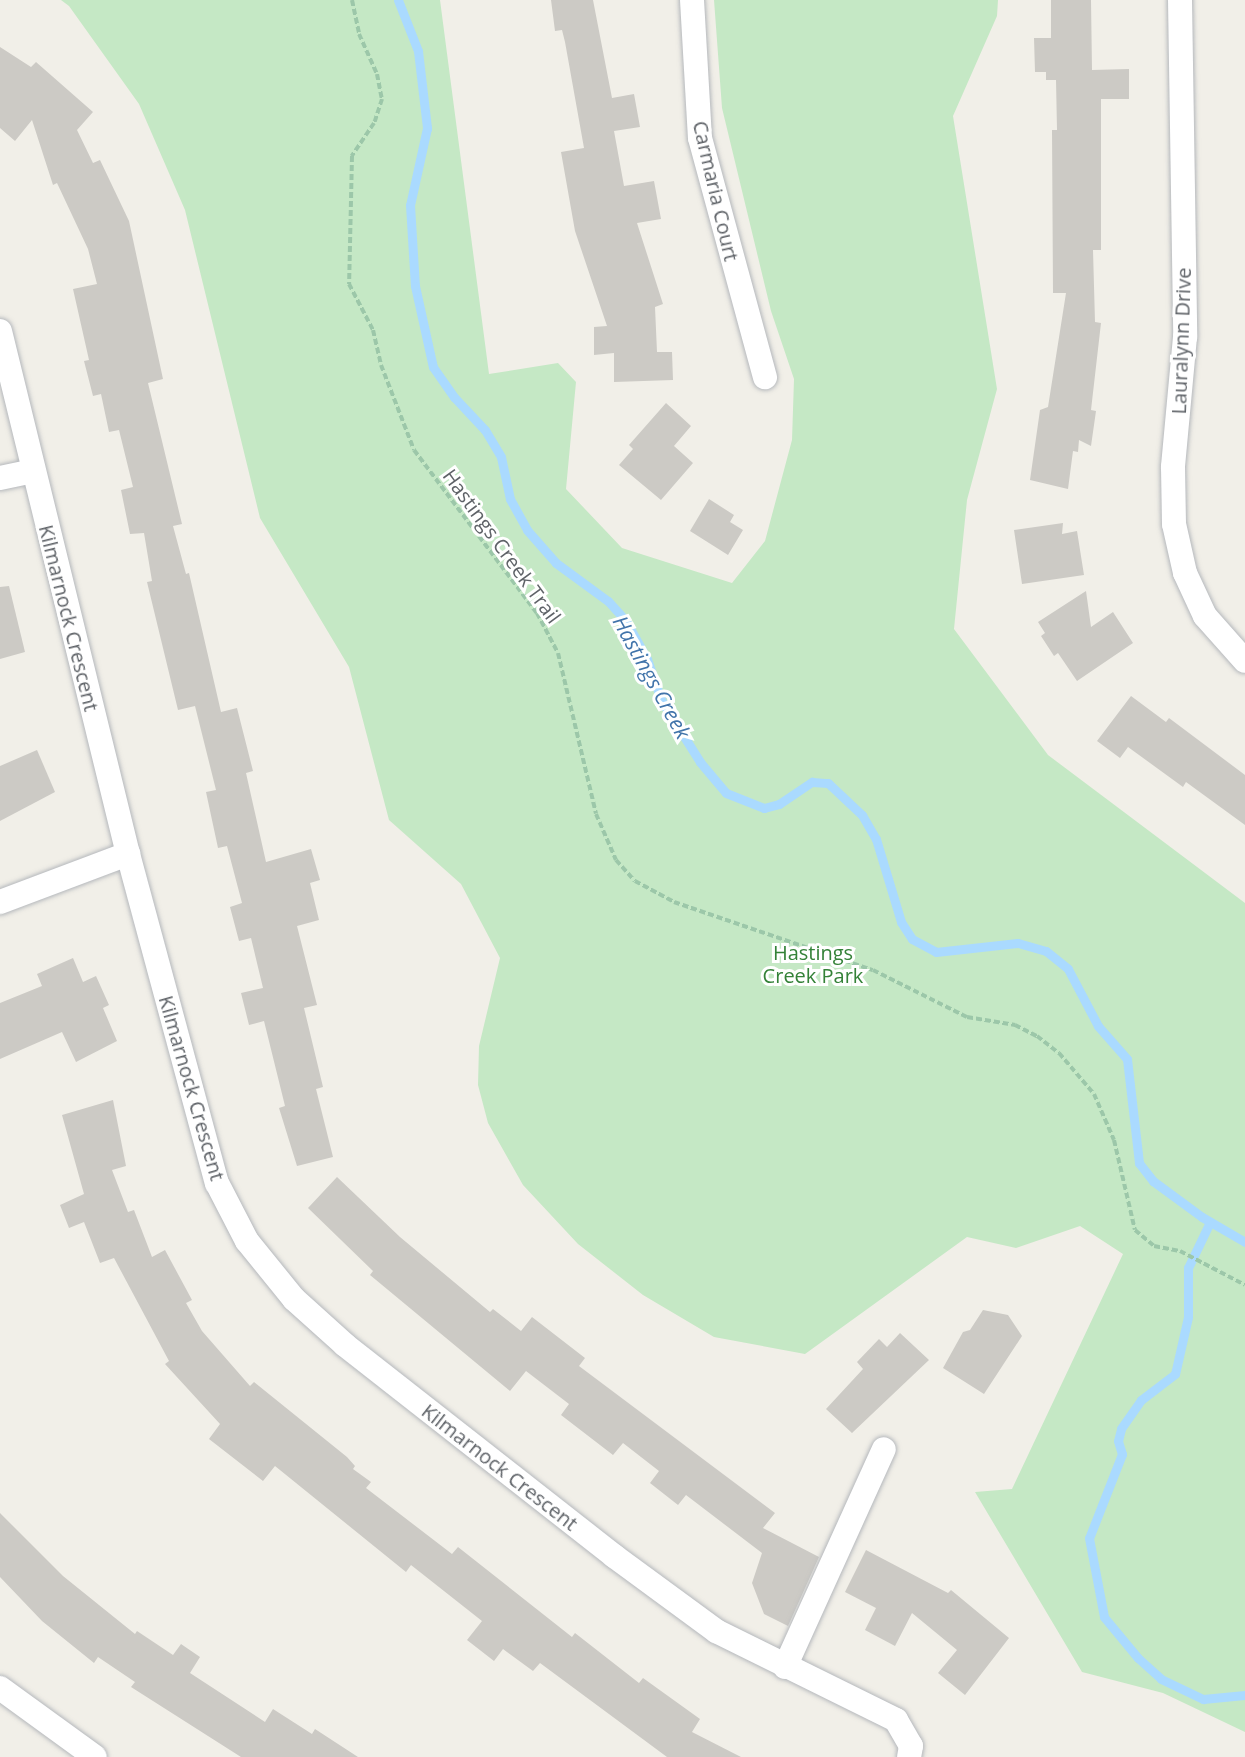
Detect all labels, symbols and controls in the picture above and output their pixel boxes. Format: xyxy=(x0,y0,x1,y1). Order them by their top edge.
street label: Carmaria Court xyxy=(688,119,744,263)
street label: Lauralynn Drive xyxy=(1166,267,1196,415)
street label: Hastings Creek Trail xyxy=(438,464,566,628)
street label: Kilmarnock Crescent xyxy=(34,522,104,714)
water label: Hastings Creek xyxy=(608,611,696,743)
park label: Hastings Creek Park xyxy=(763,940,863,987)
street label: Kilmarnock Crescent xyxy=(154,993,230,1183)
street label: Kilmarnock Crescent xyxy=(417,1399,583,1535)

